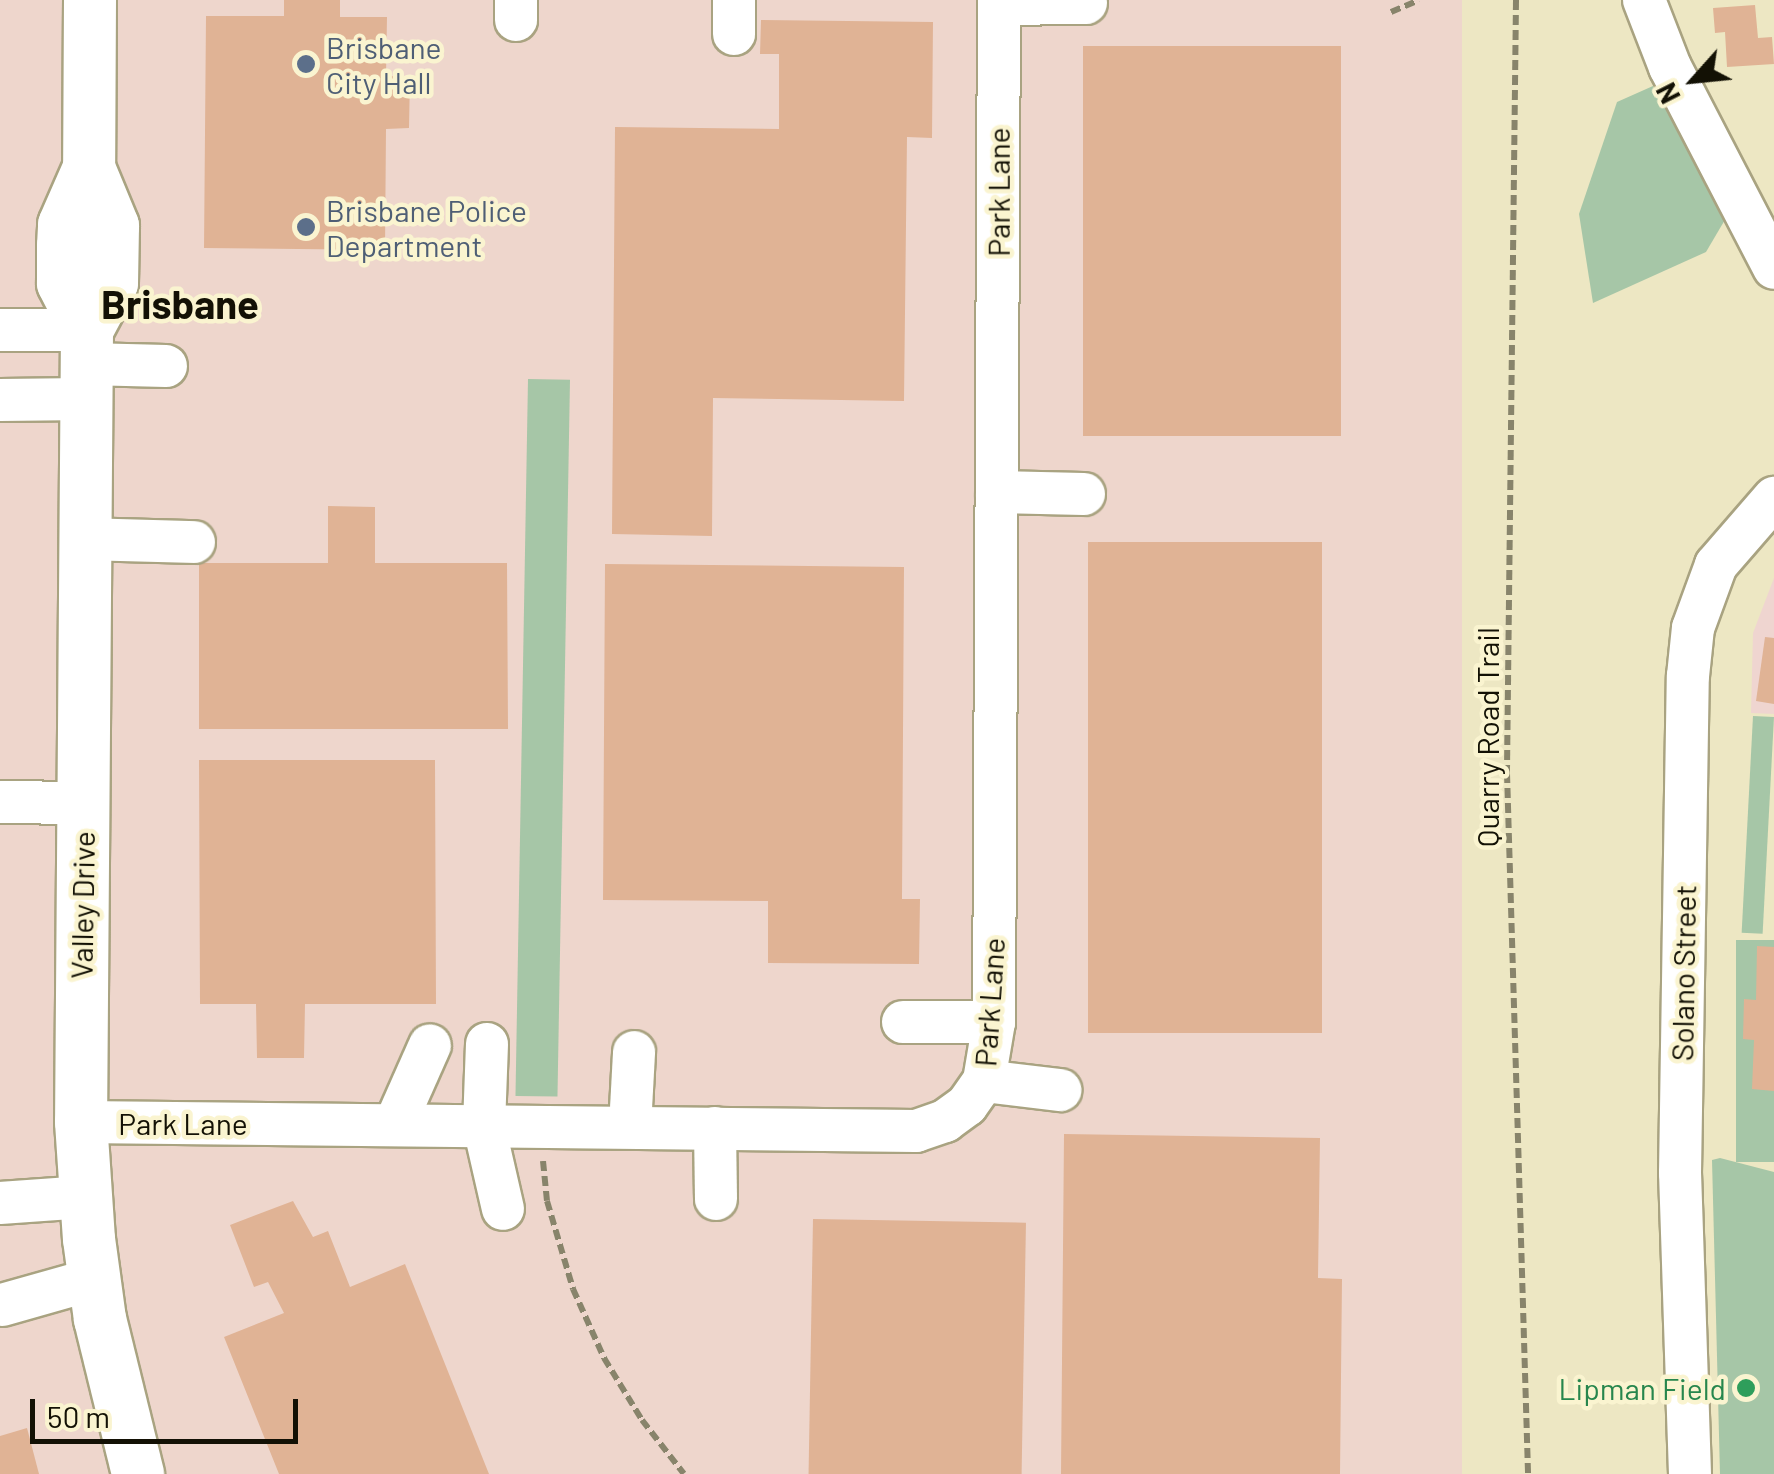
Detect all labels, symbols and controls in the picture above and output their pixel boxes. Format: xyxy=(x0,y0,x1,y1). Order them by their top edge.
place label: Brisbane City Hall xyxy=(326,29,441,100)
north arrow xyxy=(1644,30,1744,130)
marker: Brisbane City Hall xyxy=(295,53,317,75)
text: N xyxy=(1648,78,1687,110)
street label: Park Lane xyxy=(980,127,1016,257)
place label: Brisbane Police Department xyxy=(326,192,527,262)
marker: Brisbane Police Department xyxy=(295,216,317,238)
district label: Brisbane xyxy=(101,279,259,327)
street label: Quarry Road Trail xyxy=(1469,627,1505,847)
street label: Valley Drive xyxy=(63,831,101,979)
street label: Solano Street xyxy=(1663,885,1703,1061)
street label: Park Lane xyxy=(967,936,1011,1068)
street label: Park Lane xyxy=(118,1105,248,1141)
place label: Lipman Field xyxy=(1558,1370,1726,1406)
marker: Lipman Field xyxy=(1735,1377,1757,1399)
scale bar xyxy=(35,1379,302,1441)
text: 50 m xyxy=(47,1398,110,1434)

